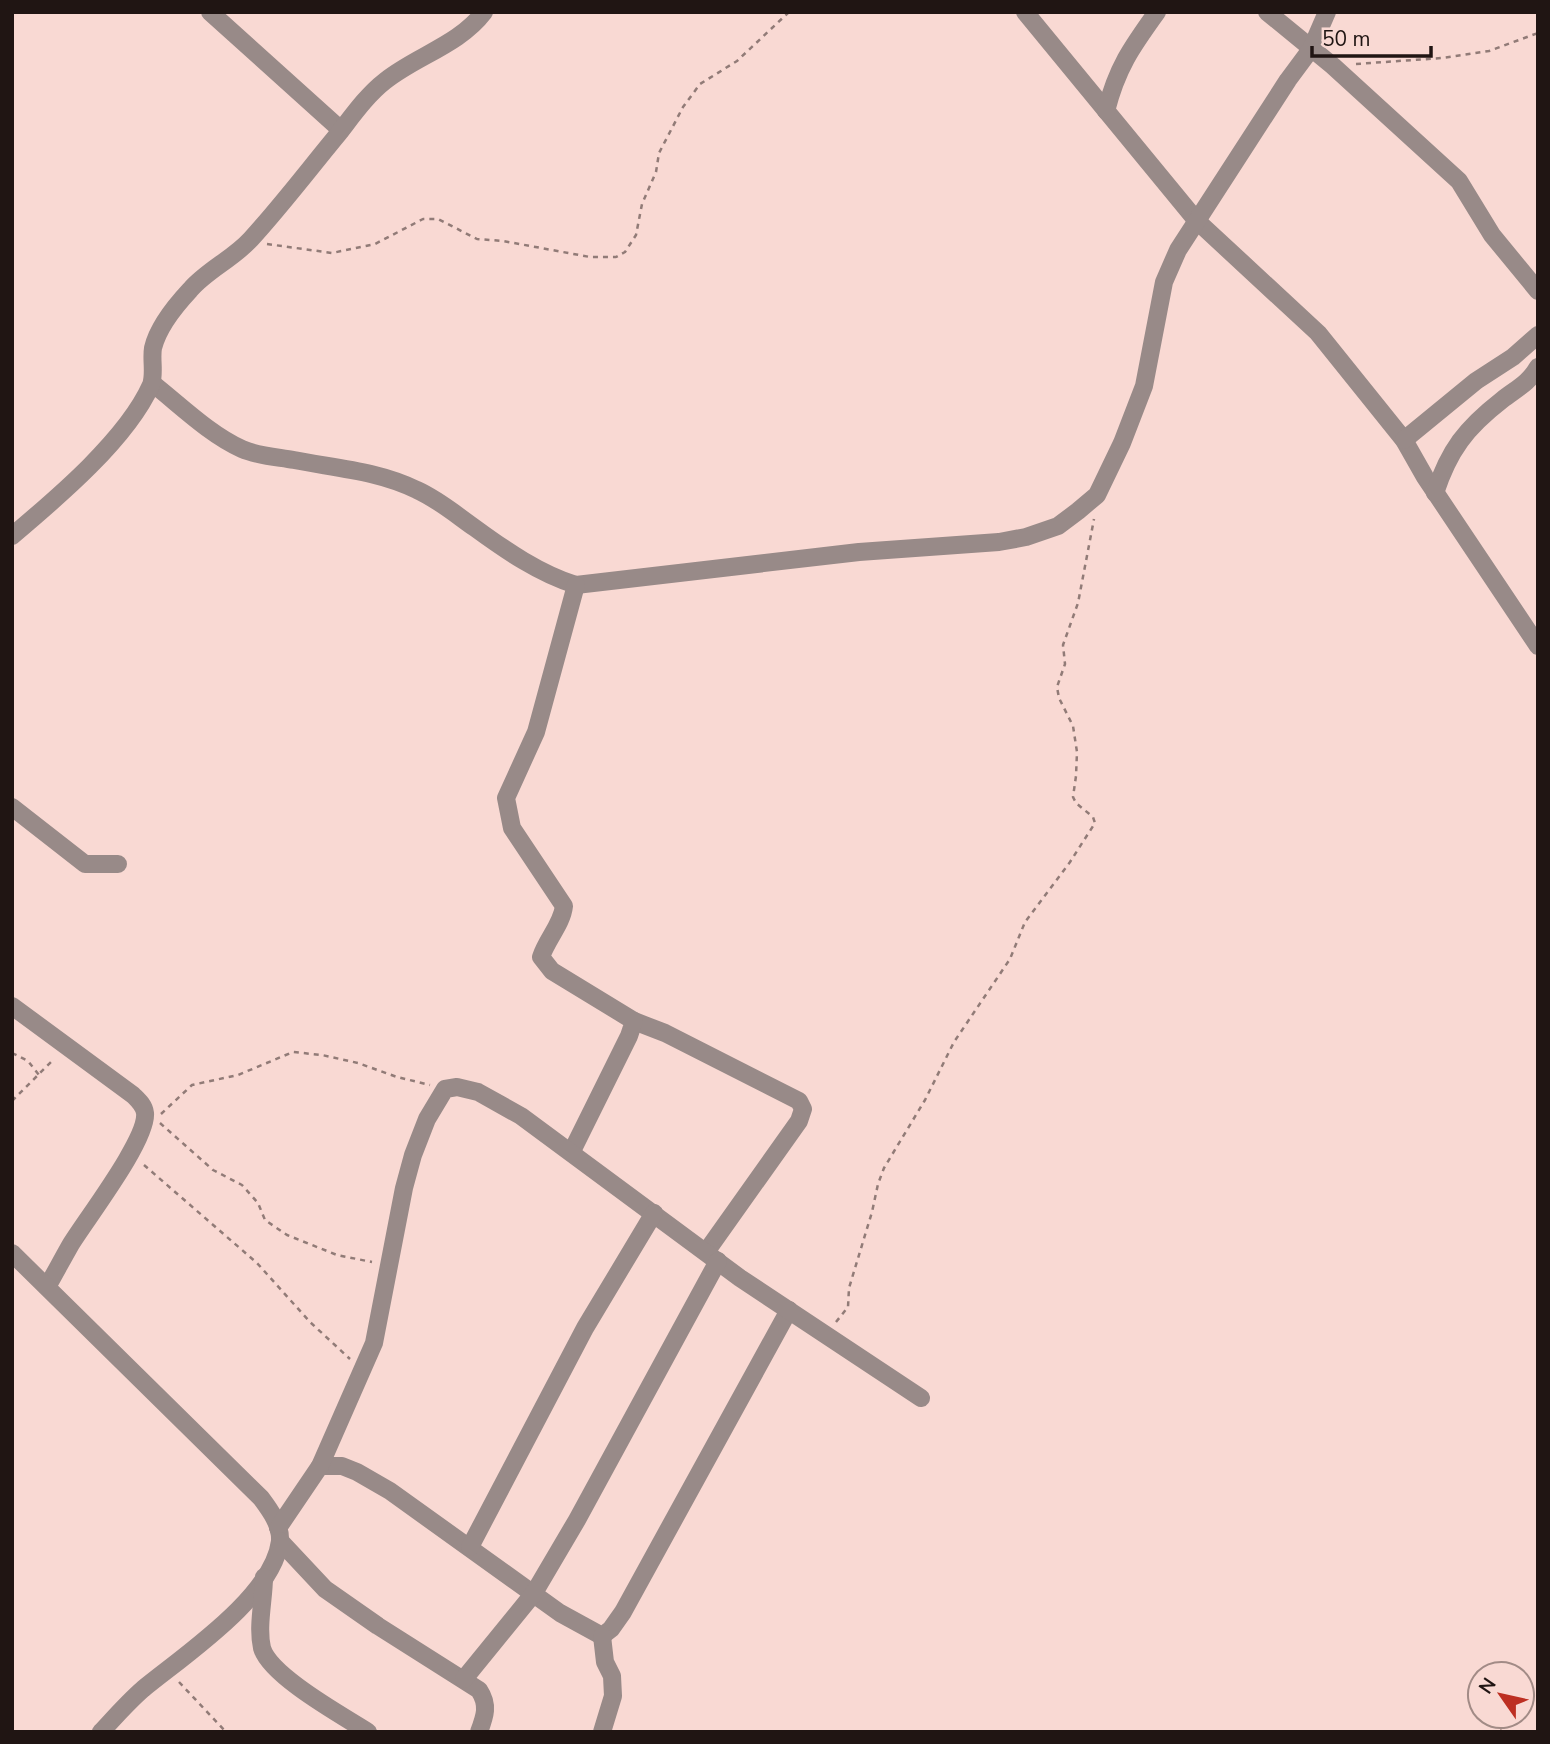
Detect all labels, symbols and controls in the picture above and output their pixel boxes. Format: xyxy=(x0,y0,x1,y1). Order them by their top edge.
scale bar xyxy=(1312,14,1431,58)
text: 50 m xyxy=(1322,25,1371,53)
north arrow xyxy=(1466,1660,1536,1730)
text: N xyxy=(1473,1673,1502,1699)

